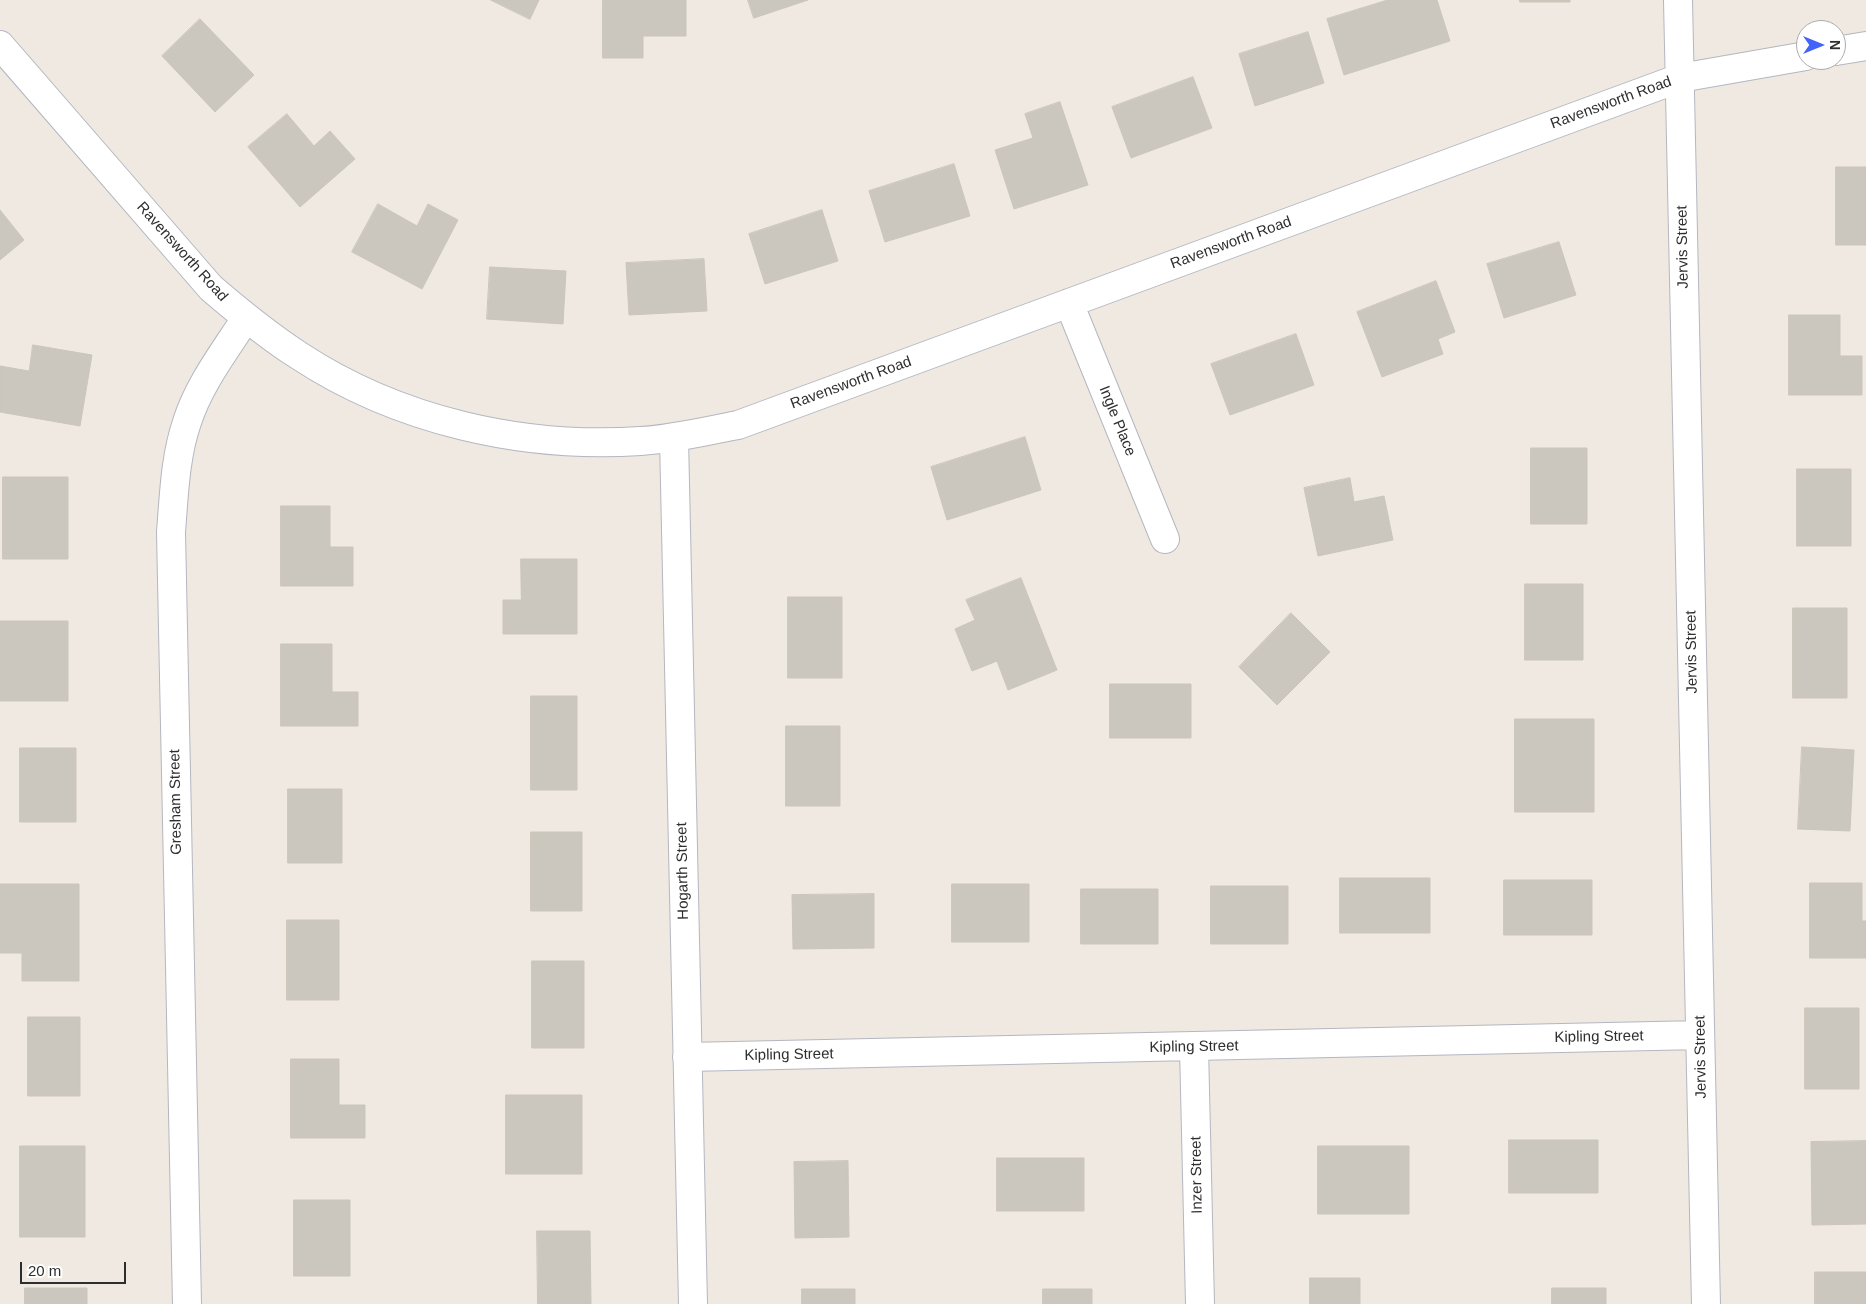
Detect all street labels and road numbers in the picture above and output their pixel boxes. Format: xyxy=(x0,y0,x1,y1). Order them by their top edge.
street label: Ravensworth Road xyxy=(1548,73,1674,133)
street label: Ravensworth Road xyxy=(133,199,231,305)
street label: Jervis Street xyxy=(1673,205,1693,289)
street label: Ravensworth Road xyxy=(1168,213,1294,273)
street label: Ravensworth Road xyxy=(788,353,914,413)
street label: Ingle Place xyxy=(1095,383,1139,459)
street label: Jervis Street xyxy=(1682,610,1702,694)
street label: Gresham Street xyxy=(166,749,186,855)
street label: Hogarth Street xyxy=(673,822,693,920)
street label: Jervis Street xyxy=(1691,1015,1711,1099)
street label: Kipling Street xyxy=(1554,1027,1644,1047)
street label: Kipling Street xyxy=(1149,1037,1239,1057)
street label: Kipling Street xyxy=(744,1045,834,1065)
street label: Inzer Street xyxy=(1187,1136,1207,1214)

